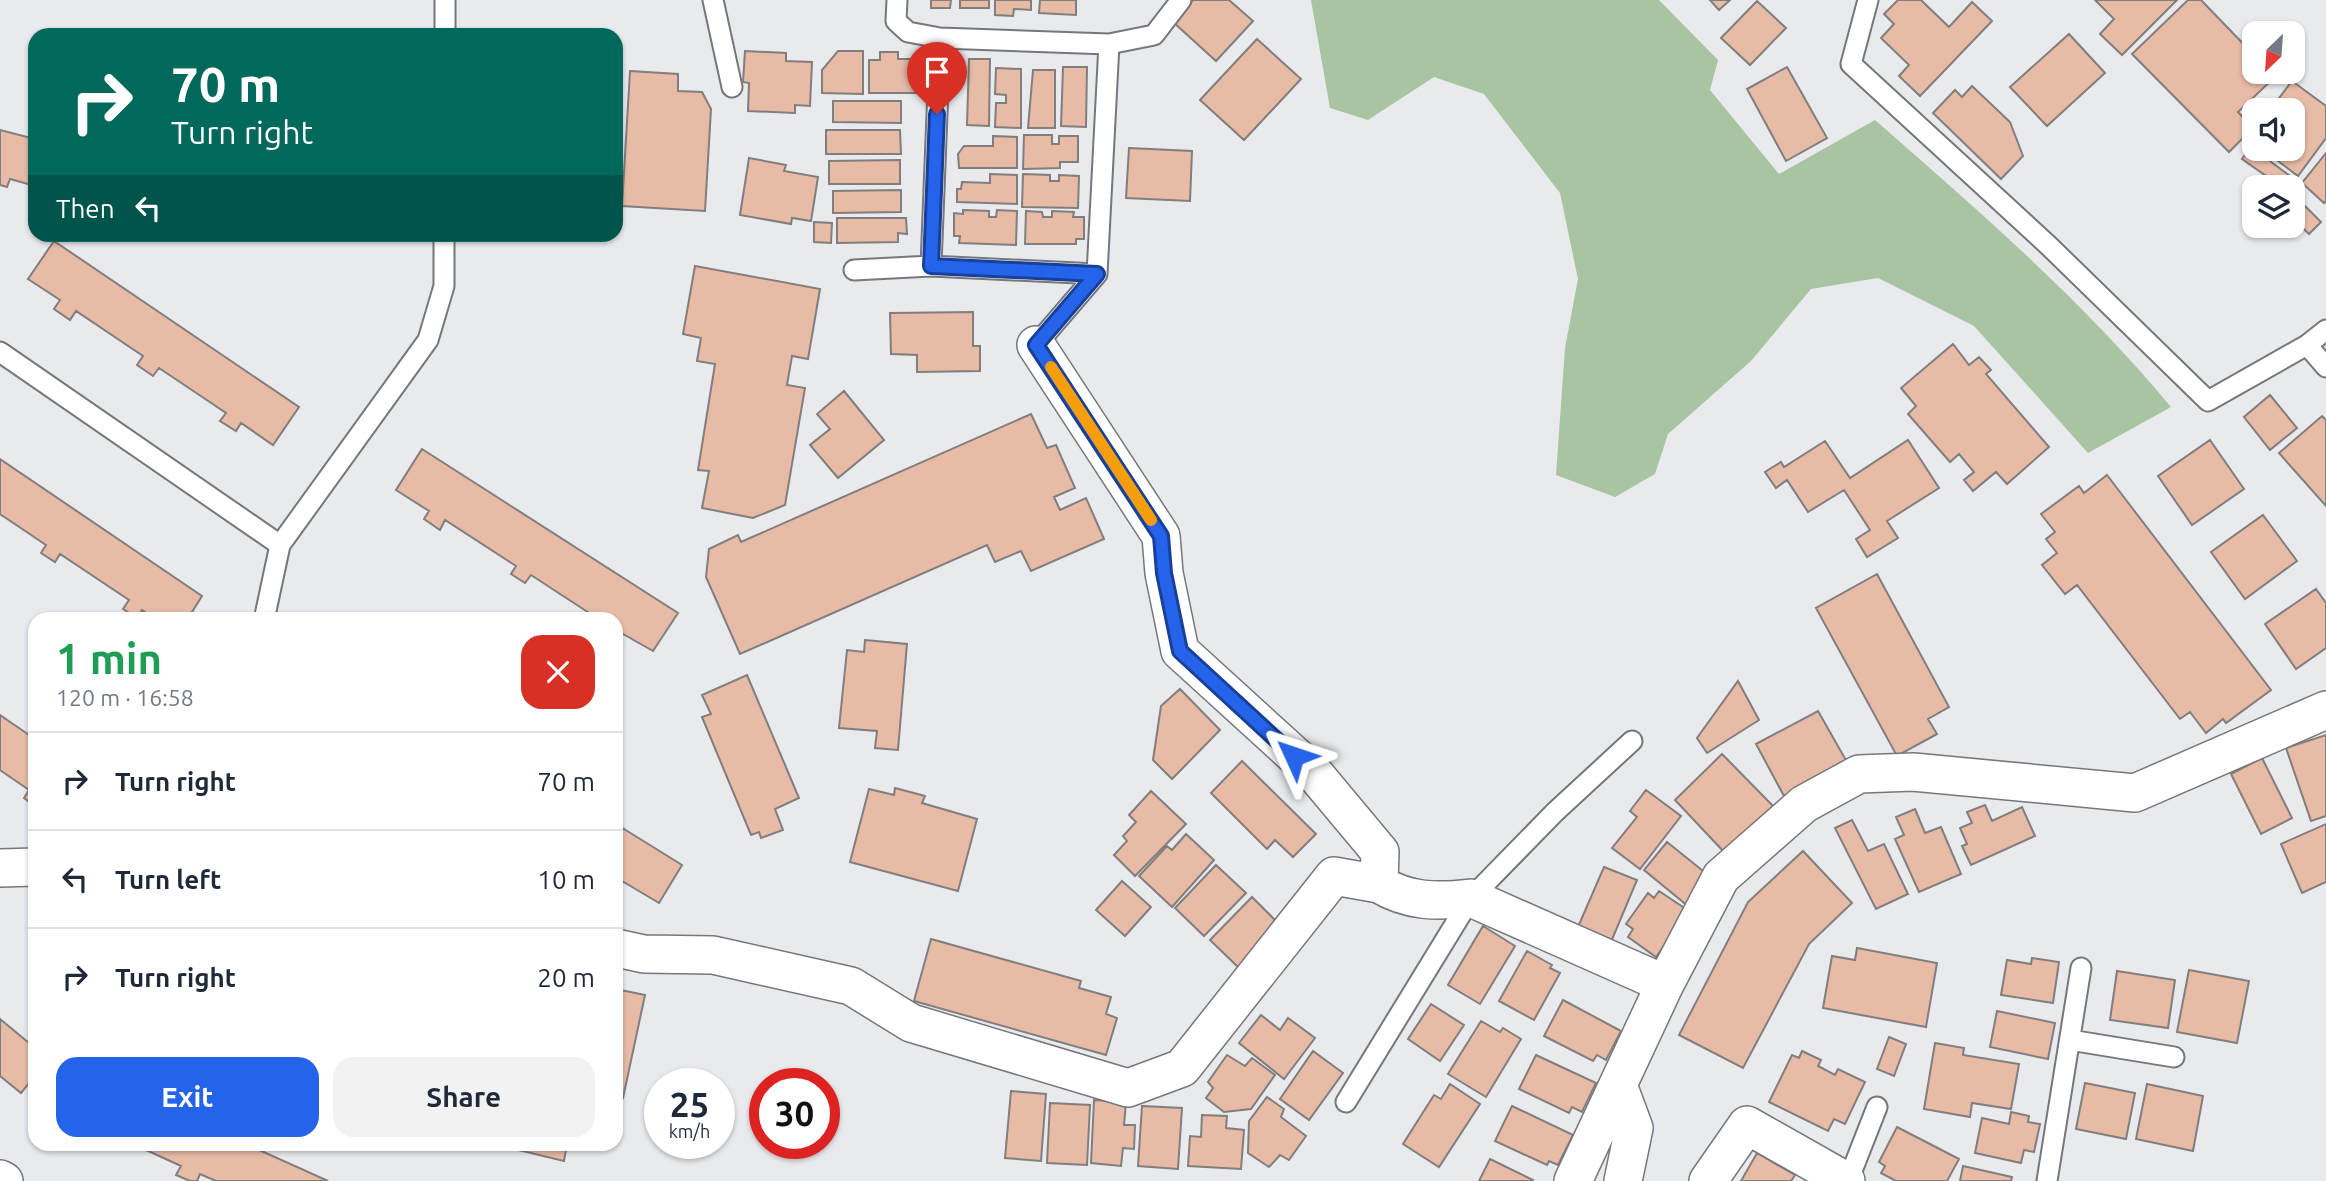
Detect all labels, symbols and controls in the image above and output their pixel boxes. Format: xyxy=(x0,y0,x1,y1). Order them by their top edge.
north arrow xyxy=(2242,21,2305,84)
map controls xyxy=(2242,21,2305,238)
pin xyxy=(907,42,967,114)
icon: arrive xyxy=(918,53,956,91)
icon: right xyxy=(56,56,147,147)
text: 70 m xyxy=(171,56,280,111)
button: sound xyxy=(2242,98,2305,161)
text: Turn right xyxy=(171,114,313,150)
button: layers xyxy=(2242,175,2305,238)
icon: left xyxy=(129,189,167,227)
text: Then xyxy=(56,194,115,223)
text: 1 min xyxy=(56,635,162,682)
button: close xyxy=(521,635,595,709)
text: 120 m · 16:58 xyxy=(56,685,194,710)
position arrow xyxy=(1257,719,1331,793)
icon: right xyxy=(56,762,94,800)
text: Turn right xyxy=(115,767,236,796)
text: 70 m xyxy=(537,767,595,796)
icon: left xyxy=(56,860,94,898)
text: Turn left xyxy=(115,865,221,894)
text: 10 m xyxy=(537,865,595,894)
icon: right xyxy=(56,958,94,996)
text: Turn right xyxy=(115,963,236,992)
text: 20 m xyxy=(537,963,595,992)
button: Exit xyxy=(56,1057,319,1137)
button: Share xyxy=(333,1057,595,1137)
speed limit sign: 30 xyxy=(749,1068,840,1159)
text: 25 xyxy=(670,1084,709,1124)
text: km/h xyxy=(669,1121,710,1141)

